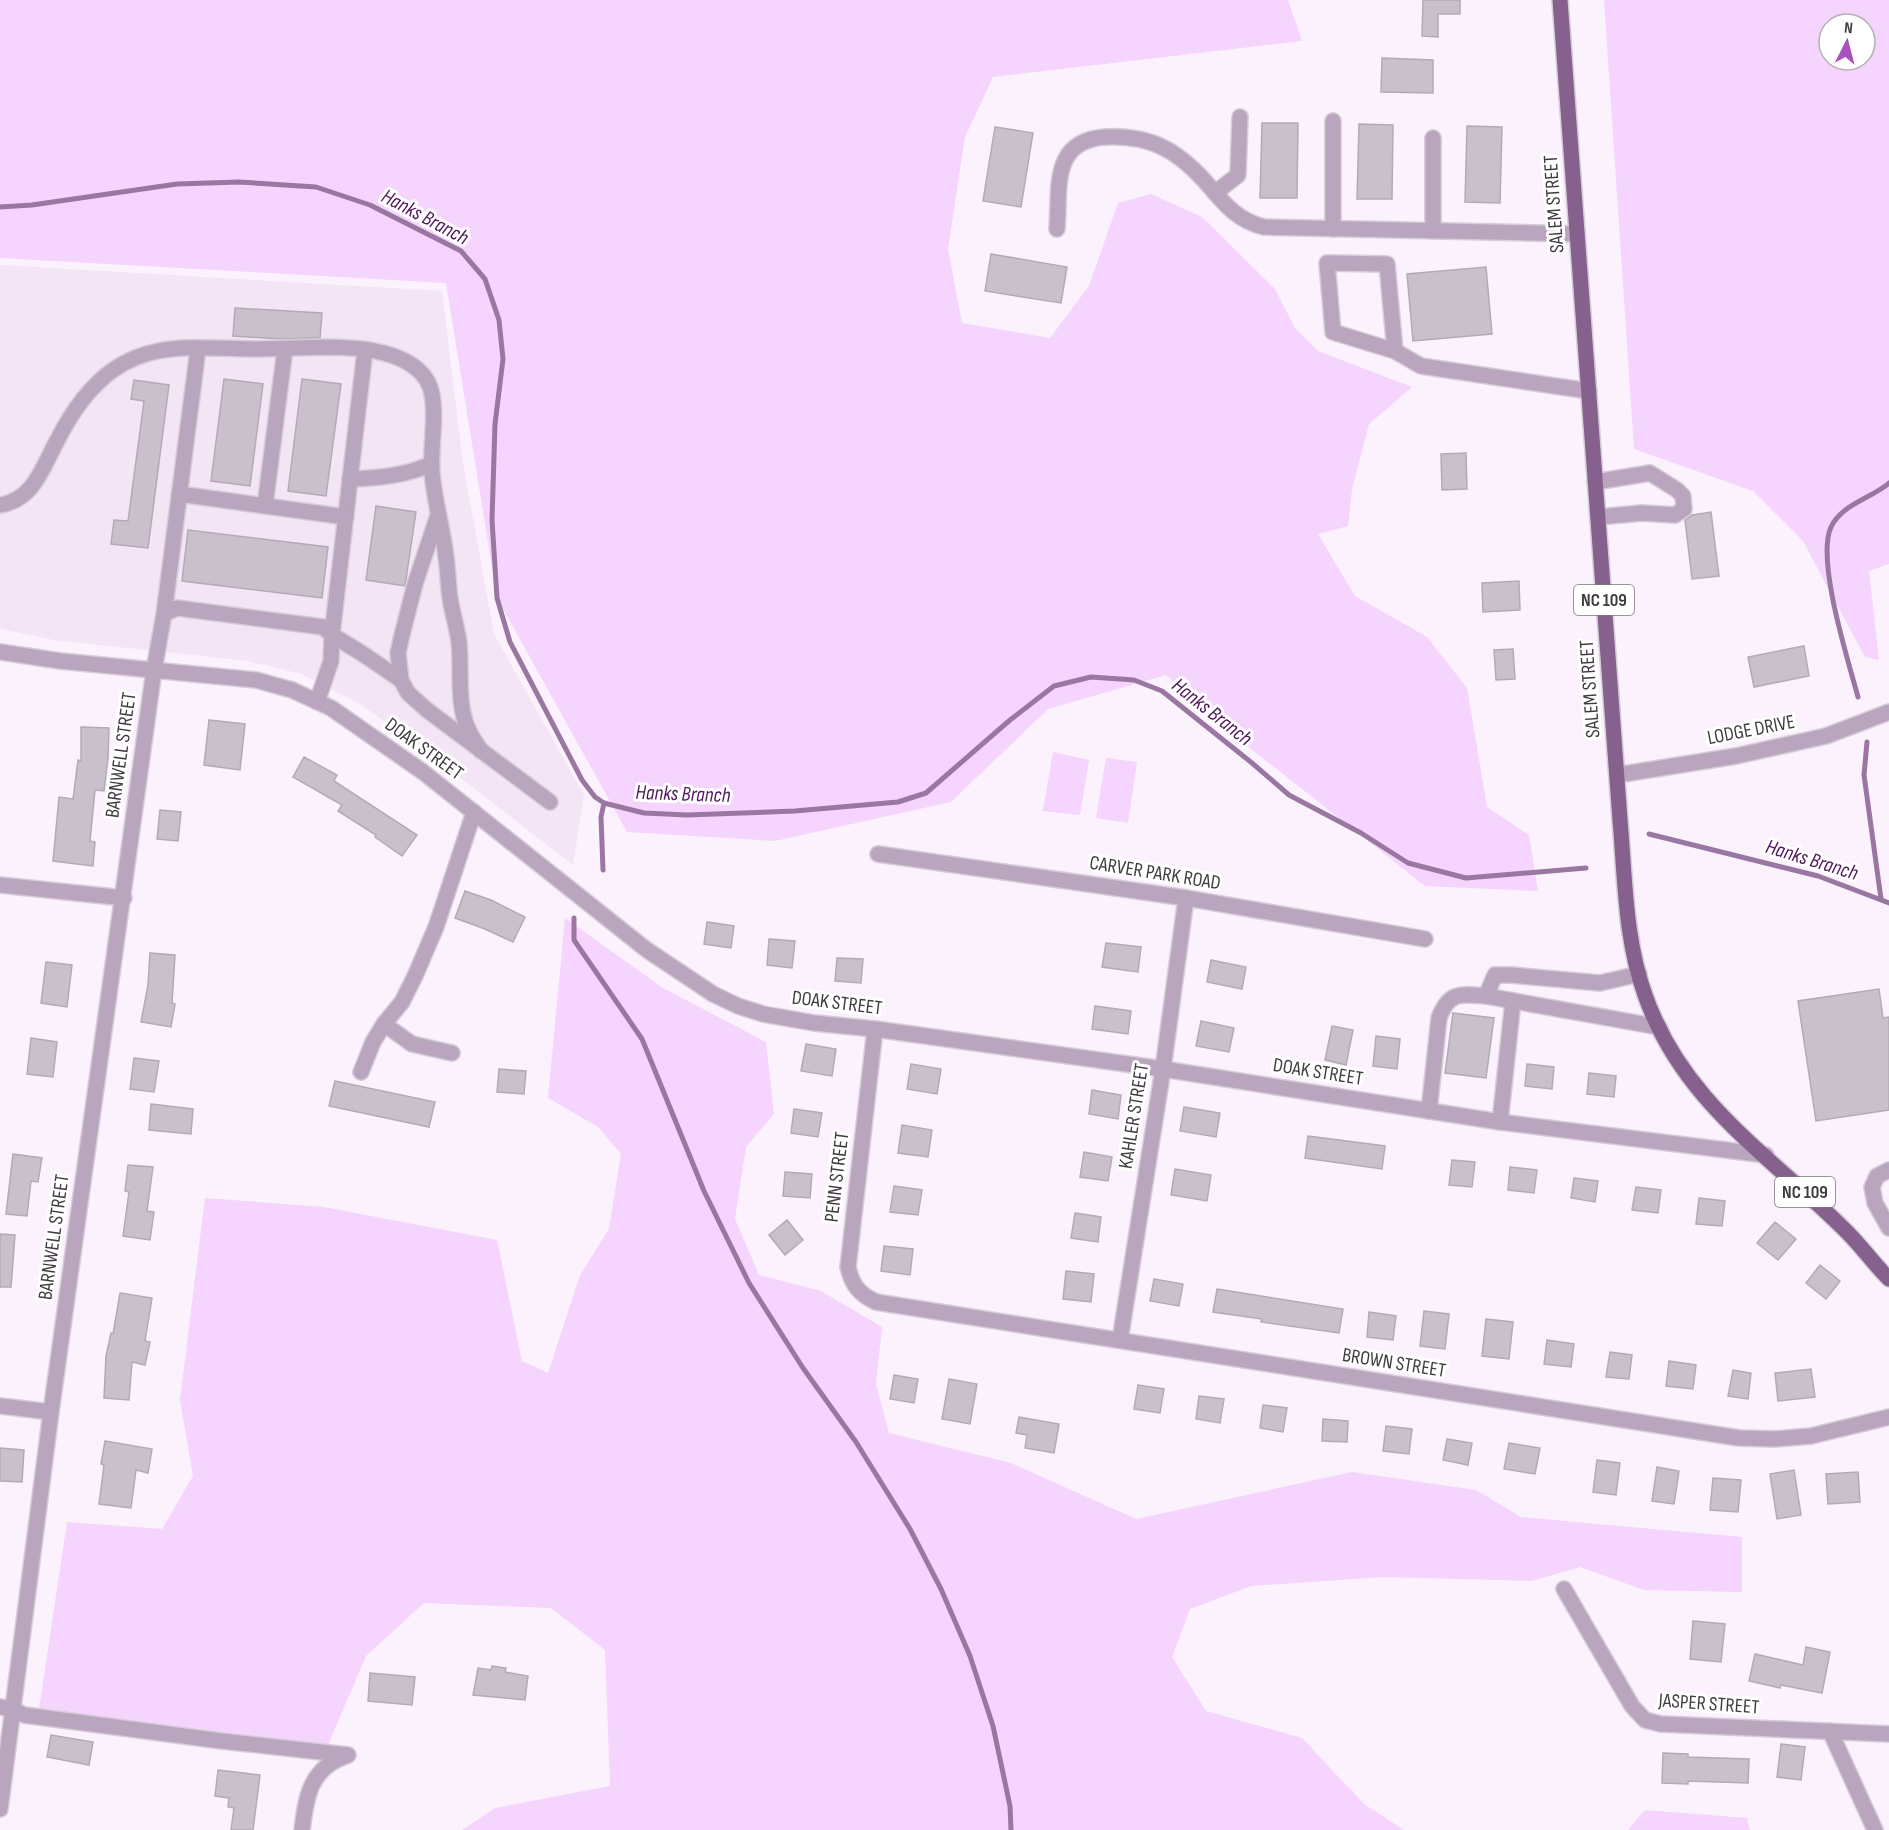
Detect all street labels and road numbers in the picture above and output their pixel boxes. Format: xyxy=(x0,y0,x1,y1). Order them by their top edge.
street label: SALEM STREET xyxy=(1539,154,1569,254)
road number: NC 109 xyxy=(1574,585,1634,615)
street label: SALEM STREET xyxy=(1575,639,1605,739)
street label: BARNWELL STREET xyxy=(100,691,142,819)
street label: LODGE DRIVE xyxy=(1705,710,1797,750)
street label: DOAK STREET xyxy=(380,713,468,785)
street label: CARVER PARK ROAD xyxy=(1088,851,1222,895)
street label: DOAK STREET xyxy=(790,986,884,1020)
street label: DOAK STREET xyxy=(1271,1053,1365,1091)
street label: KAHLER STREET xyxy=(1114,1062,1154,1170)
street label: PENN STREET xyxy=(820,1131,854,1223)
street label: BARNWELL STREET xyxy=(33,1173,75,1301)
road number: NC 109 xyxy=(1775,1177,1835,1207)
street label: BROWN STREET xyxy=(1341,1343,1447,1383)
street label: JASPER STREET xyxy=(1657,1688,1760,1719)

